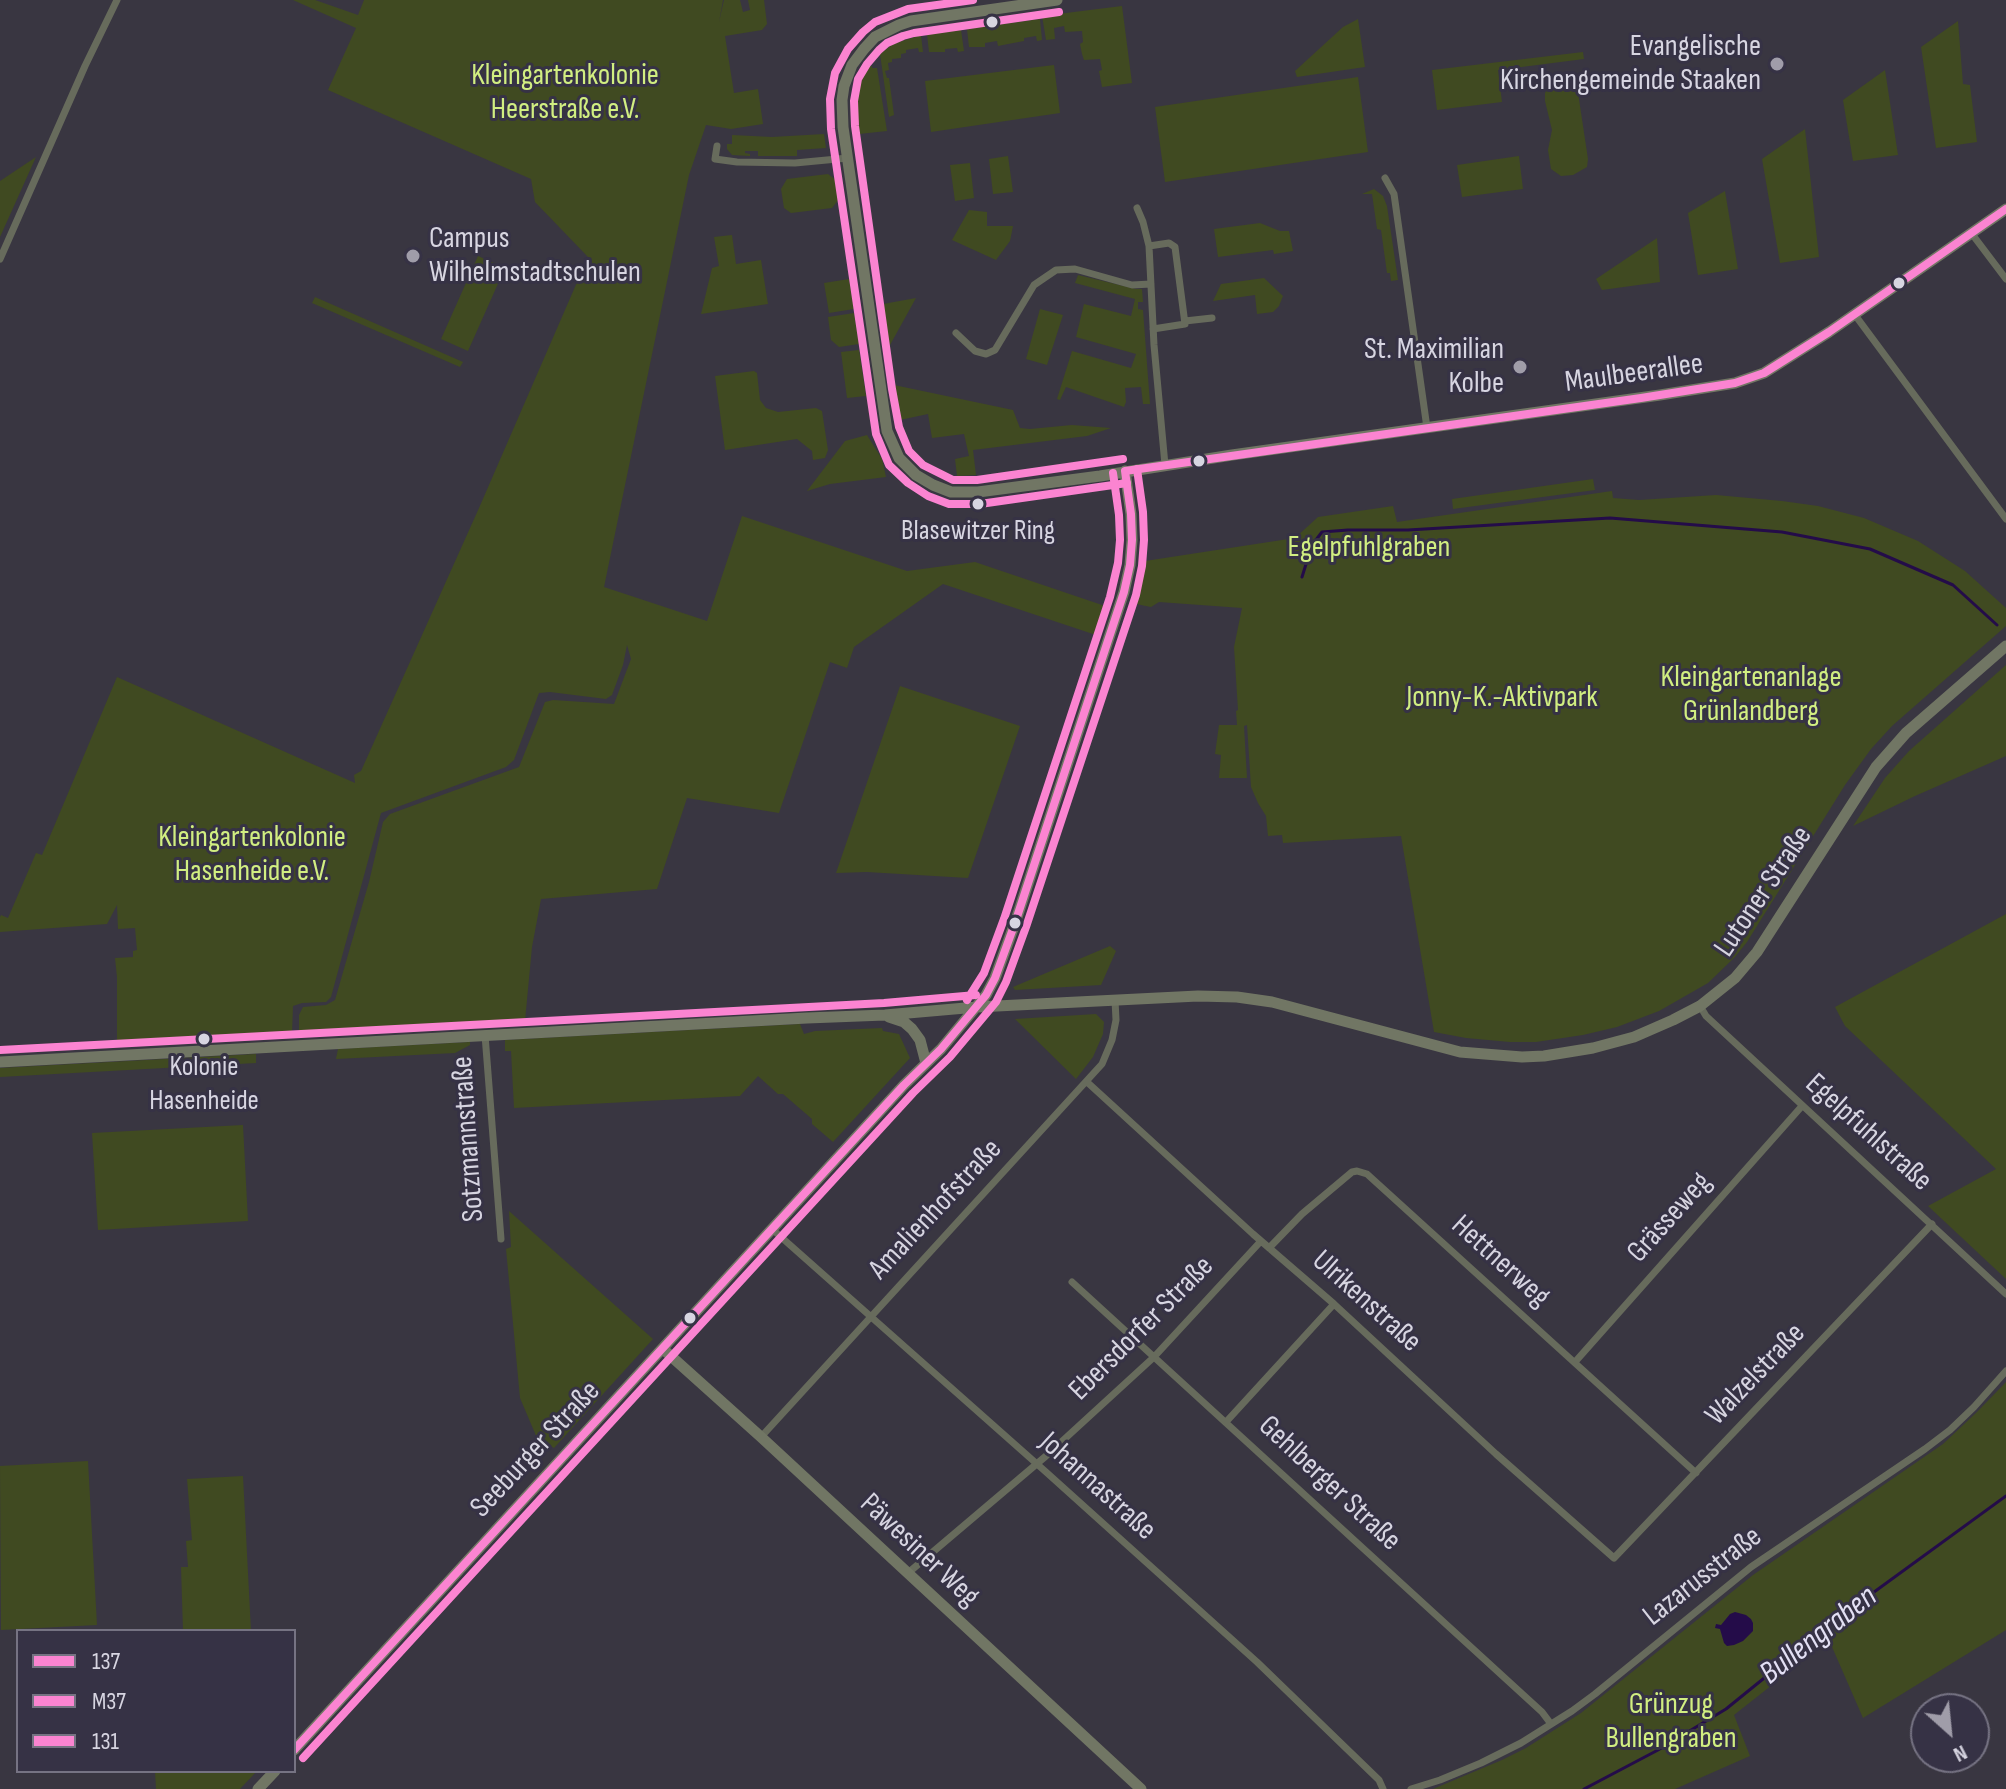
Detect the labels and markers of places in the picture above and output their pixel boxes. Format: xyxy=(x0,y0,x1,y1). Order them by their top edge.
unlabelled marker xyxy=(984,14,1000,30)
place label: Evangelische Kirchengemeinde Staaken xyxy=(1500,29,1761,100)
marker: Evangelische Kirchengemeinde Staaken xyxy=(1768,55,1786,73)
place label: Campus Wilhelmstadtschulen xyxy=(429,221,641,292)
marker: Campus Wilhelmstadtschulen xyxy=(404,247,422,265)
unlabelled marker xyxy=(1891,275,1907,291)
place label: St. Maximilian Kolbe xyxy=(1364,332,1504,402)
marker: St. Maximilian Kolbe xyxy=(1511,358,1529,376)
unlabelled marker xyxy=(1191,453,1207,469)
marker: Blasewitzer Ring xyxy=(970,496,986,512)
place label: Blasewitzer Ring xyxy=(901,515,1055,549)
unlabelled marker xyxy=(1007,915,1023,931)
marker: Kolonie Hasenheide xyxy=(196,1031,212,1047)
place label: Kolonie Hasenheide xyxy=(149,1051,259,1117)
unlabelled marker xyxy=(682,1310,698,1326)

